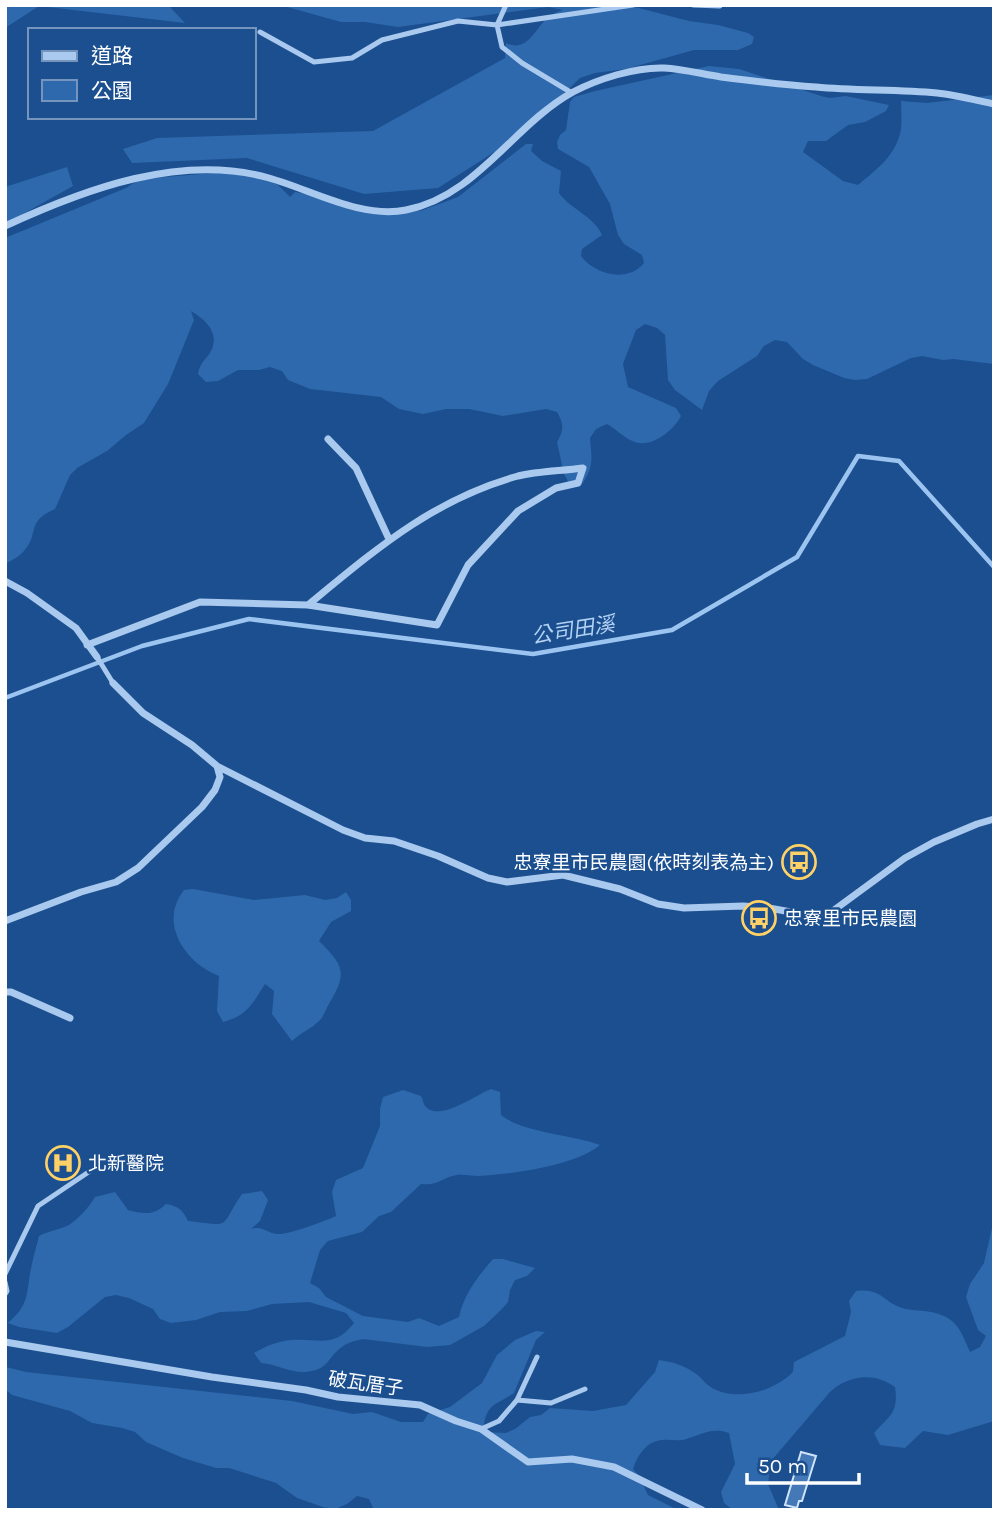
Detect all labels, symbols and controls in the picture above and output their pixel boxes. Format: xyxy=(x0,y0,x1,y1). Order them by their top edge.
legend xyxy=(28,28,256,119)
text: 道路 xyxy=(91,44,133,68)
text: 公園 xyxy=(91,79,133,103)
water label: 公司田溪 xyxy=(530,611,619,648)
bus stop icon: 忠寮里市民農園(依時刻表為主) xyxy=(780,843,818,881)
place label: 忠寮里市民農園(依時刻表為主) xyxy=(513,852,774,874)
bus stop icon: 忠寮里市民農園 xyxy=(740,899,778,937)
place label: 忠寮里市民農園 xyxy=(784,908,917,930)
hospital icon: 北新醫院 xyxy=(44,1144,82,1182)
place label: 北新醫院 xyxy=(88,1153,164,1175)
street label: 破瓦厝子 xyxy=(327,1368,405,1400)
scale bar xyxy=(747,1442,859,1486)
text: 50 m xyxy=(758,1454,807,1478)

